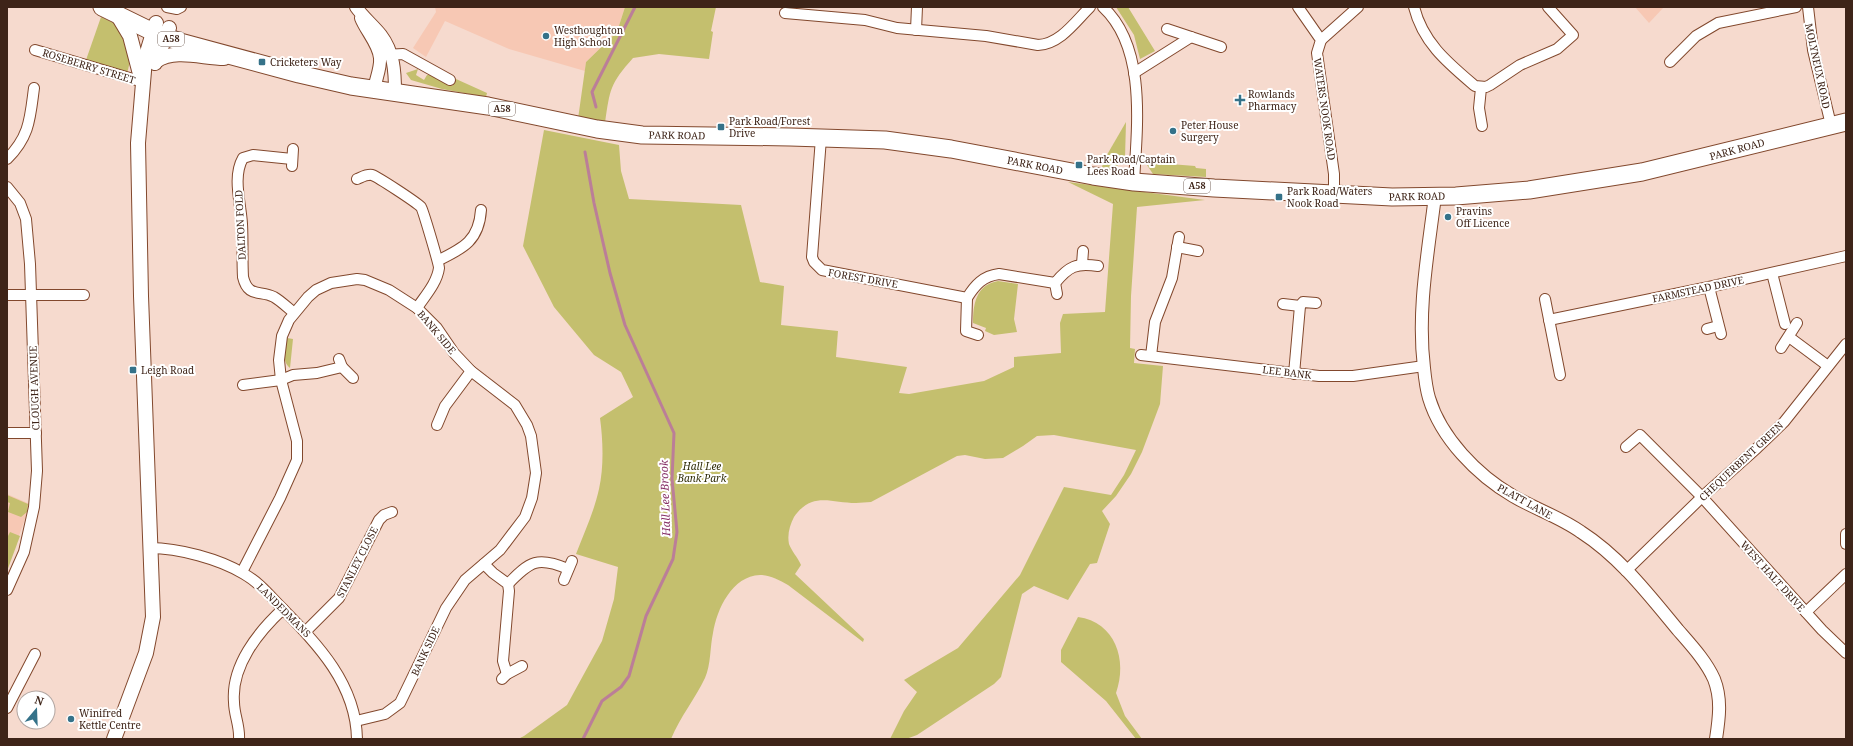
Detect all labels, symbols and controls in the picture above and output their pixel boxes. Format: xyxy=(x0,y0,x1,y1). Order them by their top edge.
street label: MOLYNEUX ROAD xyxy=(1802,22,1834,110)
place label: Westhoughton High School xyxy=(554,23,624,49)
marker: Westhoughton High School xyxy=(541,31,551,41)
road number: A58 xyxy=(158,32,184,46)
street label: ROSEBERRY STREET xyxy=(41,45,137,87)
place label: Cricketers Way xyxy=(270,55,342,69)
marker: Cricketers Way xyxy=(257,57,267,67)
street label: WATERS NOOK ROAD xyxy=(1311,57,1339,161)
place label: Rowlands Pharmacy xyxy=(1248,87,1297,113)
marker: Rowlands Pharmacy xyxy=(1235,95,1245,105)
road number: A58 xyxy=(489,102,515,116)
place label: Park Road/Forest Drive xyxy=(729,114,811,140)
place label: Peter House Surgery xyxy=(1181,118,1238,144)
marker: Park Road/Forest Drive xyxy=(716,122,726,132)
marker: Peter House Surgery xyxy=(1168,126,1178,136)
street label: PARK ROAD xyxy=(649,128,705,142)
street label: PARK ROAD xyxy=(1708,135,1766,163)
place label: Park Road/Captain Lees Road xyxy=(1087,152,1176,178)
street label: PARK ROAD xyxy=(1006,153,1064,177)
marker: Park Road/Captain Lees Road xyxy=(1074,160,1084,170)
road number: A58 xyxy=(1184,179,1210,193)
place label: Park Road/Waters Nook Road xyxy=(1287,184,1373,210)
street label: PARK ROAD xyxy=(1389,189,1445,203)
street label: DALTON FOLD xyxy=(231,190,249,260)
marker: Park Road/Waters Nook Road xyxy=(1274,192,1284,202)
place label: Pravins Off Licence xyxy=(1456,204,1510,230)
marker: Pravins Off Licence xyxy=(1443,212,1453,222)
street label: FOREST DRIVE xyxy=(827,265,899,291)
street label: FARMSTEAD DRIVE xyxy=(1651,272,1745,306)
street label: BANK SIDE xyxy=(415,307,459,357)
street label: CLOUGH AVENUE xyxy=(26,345,42,431)
street label: LEE BANK xyxy=(1262,362,1313,382)
place label: Leigh Road xyxy=(141,363,194,377)
marker: Leigh Road xyxy=(128,365,138,375)
street label: CHEQUERBENT GREEN xyxy=(1696,418,1786,504)
water label: Hall Lee Brook xyxy=(656,459,673,537)
park label: Hall Lee Bank Park xyxy=(677,459,727,485)
street label: PLATT LANE xyxy=(1495,480,1555,522)
street label: STANLEY CLOSE xyxy=(333,524,381,600)
street label: WEST HALT DRIVE xyxy=(1738,538,1808,614)
street label: LANDEDMANS xyxy=(254,580,314,640)
street label: BANK SIDE xyxy=(407,624,443,678)
north arrow xyxy=(16,690,56,730)
text: N xyxy=(33,692,46,709)
place label: Winifred Kettle Centre xyxy=(79,706,141,732)
marker: Winifred Kettle Centre xyxy=(66,714,76,724)

